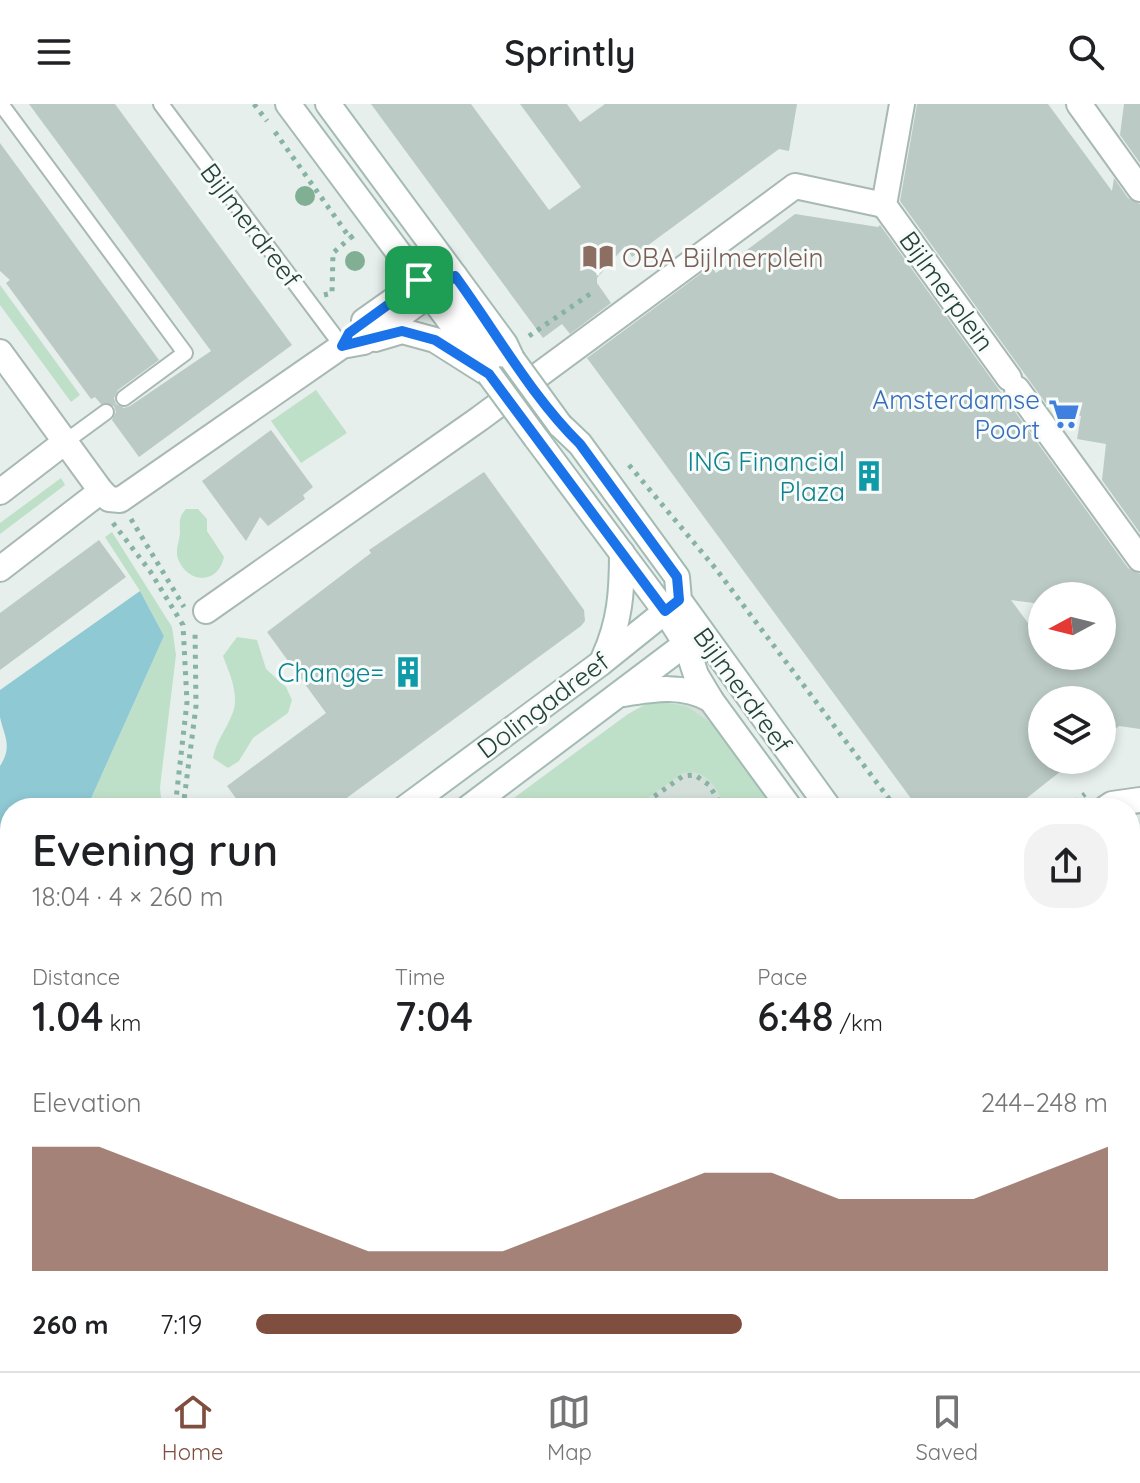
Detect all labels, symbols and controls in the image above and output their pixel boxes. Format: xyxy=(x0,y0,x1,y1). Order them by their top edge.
icon: menu xyxy=(32,30,76,74)
text: Sprintly xyxy=(504,30,636,75)
icon: search xyxy=(1064,30,1108,74)
street label: Bijlmerdreef xyxy=(194,156,308,294)
street label: Bijlmerplein xyxy=(892,224,1002,358)
library icon: OBA Bijlmerplein xyxy=(581,240,615,274)
place label: OBA Bijlmerplein xyxy=(622,241,823,274)
pin xyxy=(385,246,453,314)
icon: arrive xyxy=(397,258,441,302)
place label: Amsterdamse Poort xyxy=(872,383,1040,446)
supermarket icon: Amsterdamse Poort xyxy=(1047,397,1081,431)
place label: ING Financial Plaza xyxy=(688,445,845,508)
building icon: ING Financial Plaza xyxy=(852,459,886,493)
north arrow xyxy=(1028,582,1116,670)
map controls xyxy=(1028,582,1116,774)
street label: Bijlmerdreef xyxy=(686,621,800,759)
street label: Dolingadreef xyxy=(470,645,616,765)
building icon: Change= xyxy=(391,655,425,689)
place label: Change= xyxy=(278,656,384,689)
button: layers xyxy=(1028,686,1116,774)
text: Evening run xyxy=(32,822,278,877)
button: share xyxy=(1024,824,1108,908)
text: 18:04 · 4 × 260 m xyxy=(32,880,224,913)
text: Distance xyxy=(32,963,120,991)
text: Time xyxy=(395,963,445,991)
text: Pace xyxy=(757,963,808,991)
text: 1.04 xyxy=(32,991,103,1041)
text: 7:04 xyxy=(395,991,473,1041)
text: 6:48 xyxy=(757,991,834,1041)
text: km xyxy=(103,1009,141,1037)
text: /km xyxy=(834,1009,883,1037)
text: Elevation xyxy=(32,1086,142,1119)
text: 244–248 m xyxy=(981,1086,1108,1119)
text: 260 m xyxy=(32,1308,108,1341)
text: 7:19 xyxy=(160,1308,202,1341)
tab: Home xyxy=(162,1390,223,1466)
tab: Map xyxy=(547,1390,592,1466)
tab: Saved xyxy=(915,1390,978,1466)

